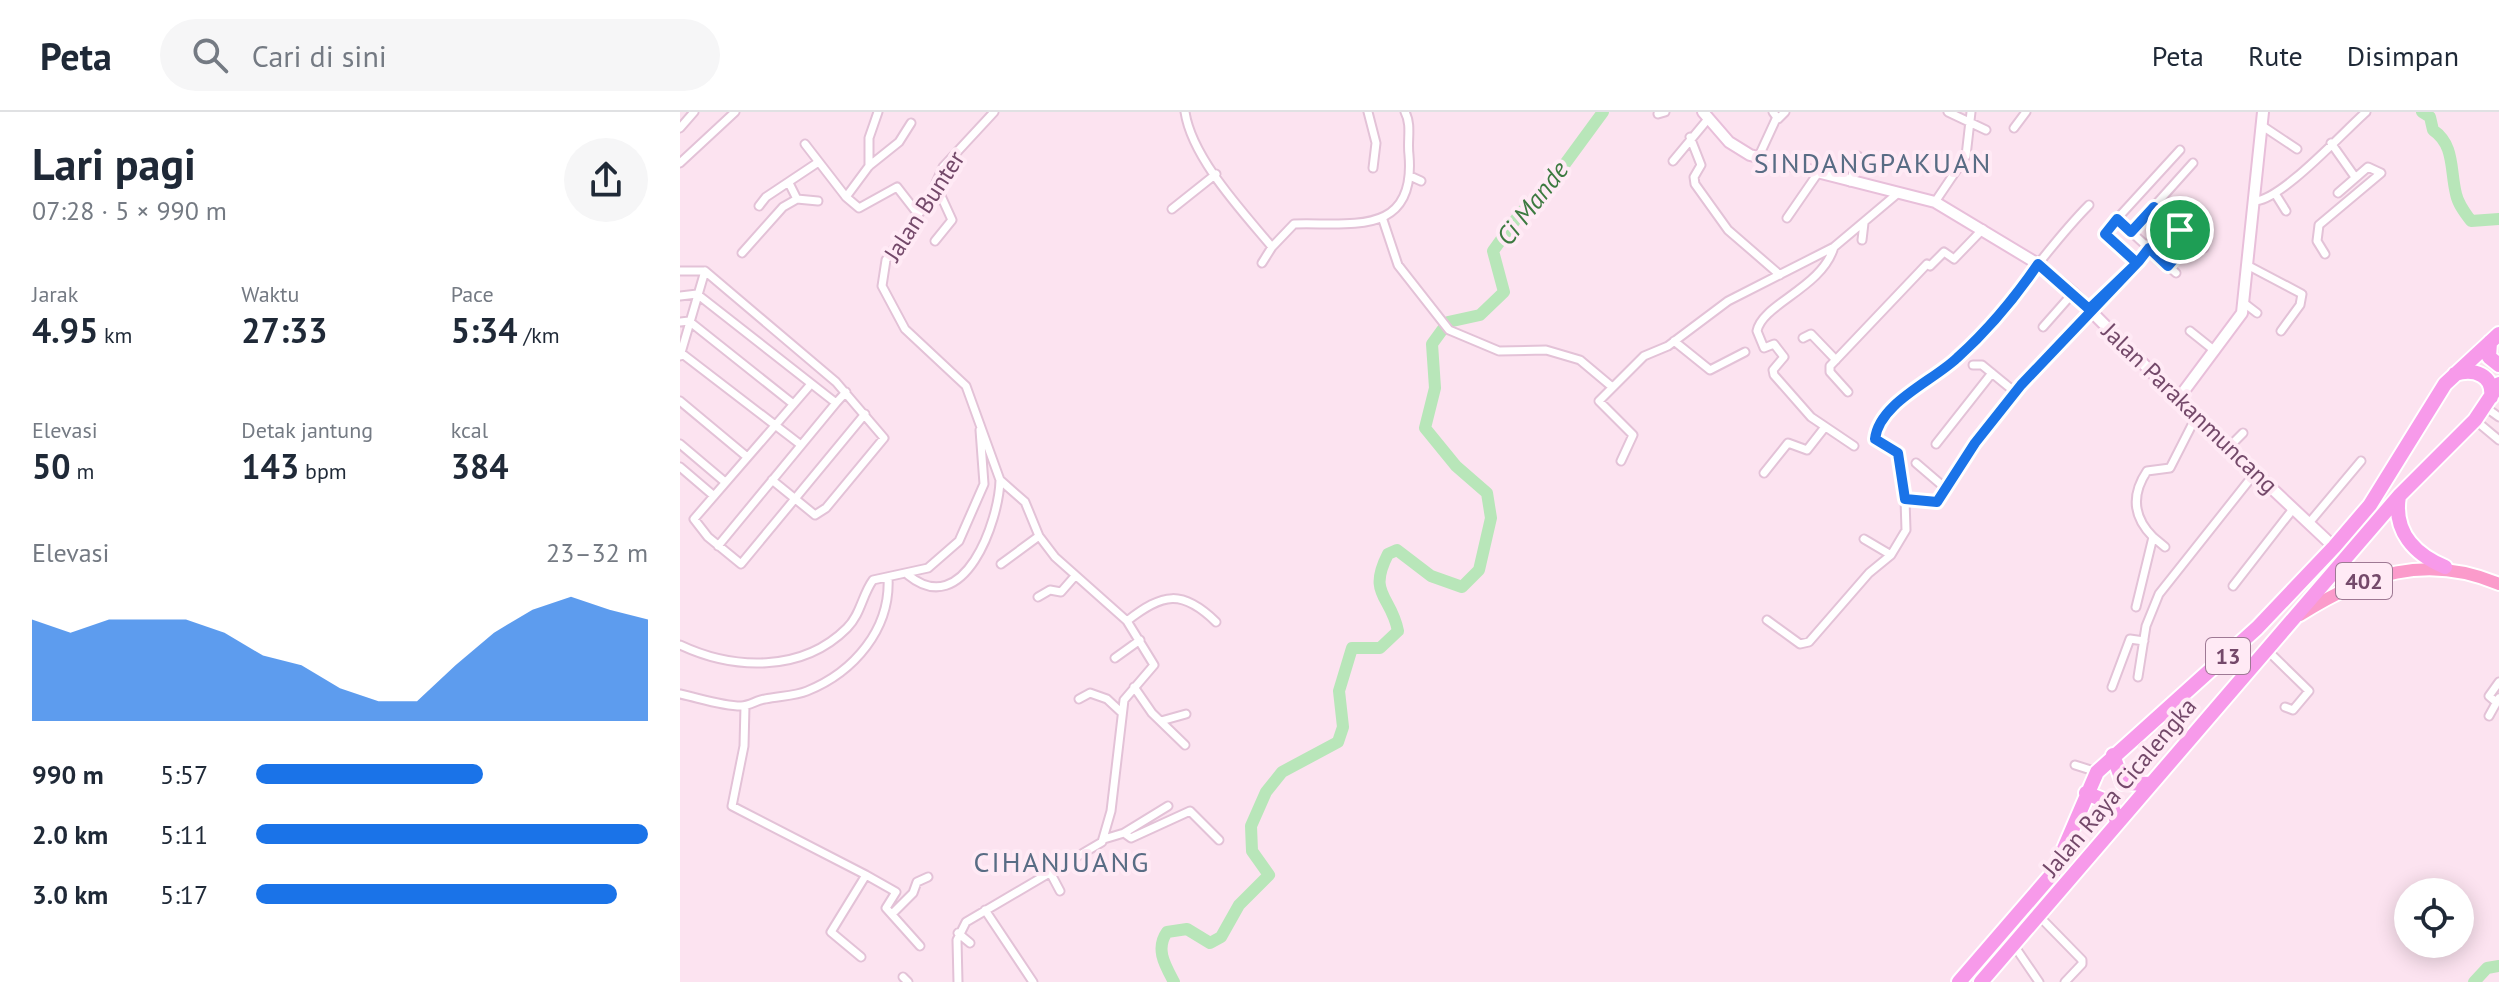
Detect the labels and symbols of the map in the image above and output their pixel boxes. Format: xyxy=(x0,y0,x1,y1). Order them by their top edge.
district label: SINDANGPAKUAN xyxy=(1754,144,1992,181)
street label: Jalan Bunter xyxy=(876,145,971,268)
water label: Ci Mande xyxy=(1489,154,1575,252)
pin xyxy=(2146,196,2214,264)
street label: Jalan Parakanmuncang xyxy=(2095,315,2284,500)
road number: 402 xyxy=(2336,563,2392,599)
road number: 13 xyxy=(2206,638,2250,674)
street label: Jalan Raya Cicalengka xyxy=(2034,691,2203,884)
district label: CIHANJUANG xyxy=(974,843,1150,880)

